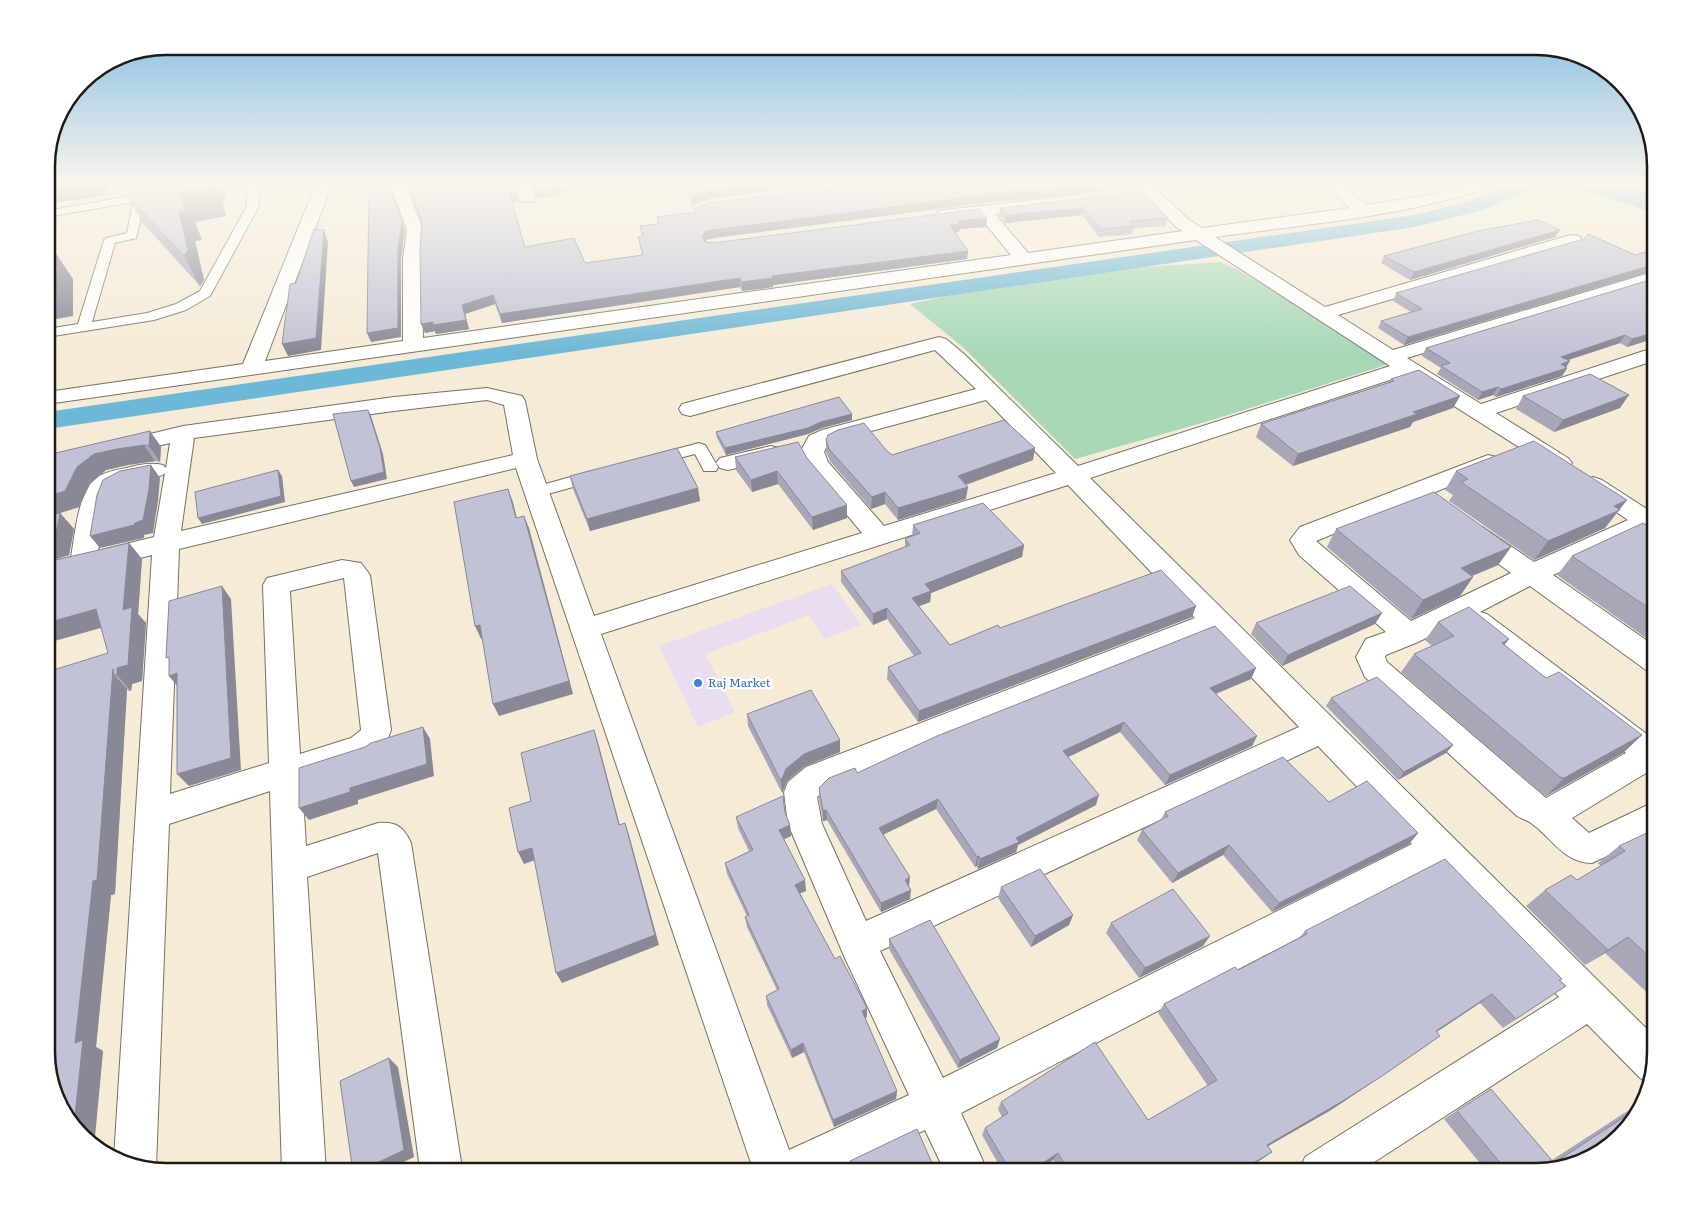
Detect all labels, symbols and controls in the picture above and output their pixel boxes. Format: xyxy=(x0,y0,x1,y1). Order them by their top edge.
place label: Raj Market xyxy=(708,673,771,691)
marker: Raj Market xyxy=(692,677,704,689)

